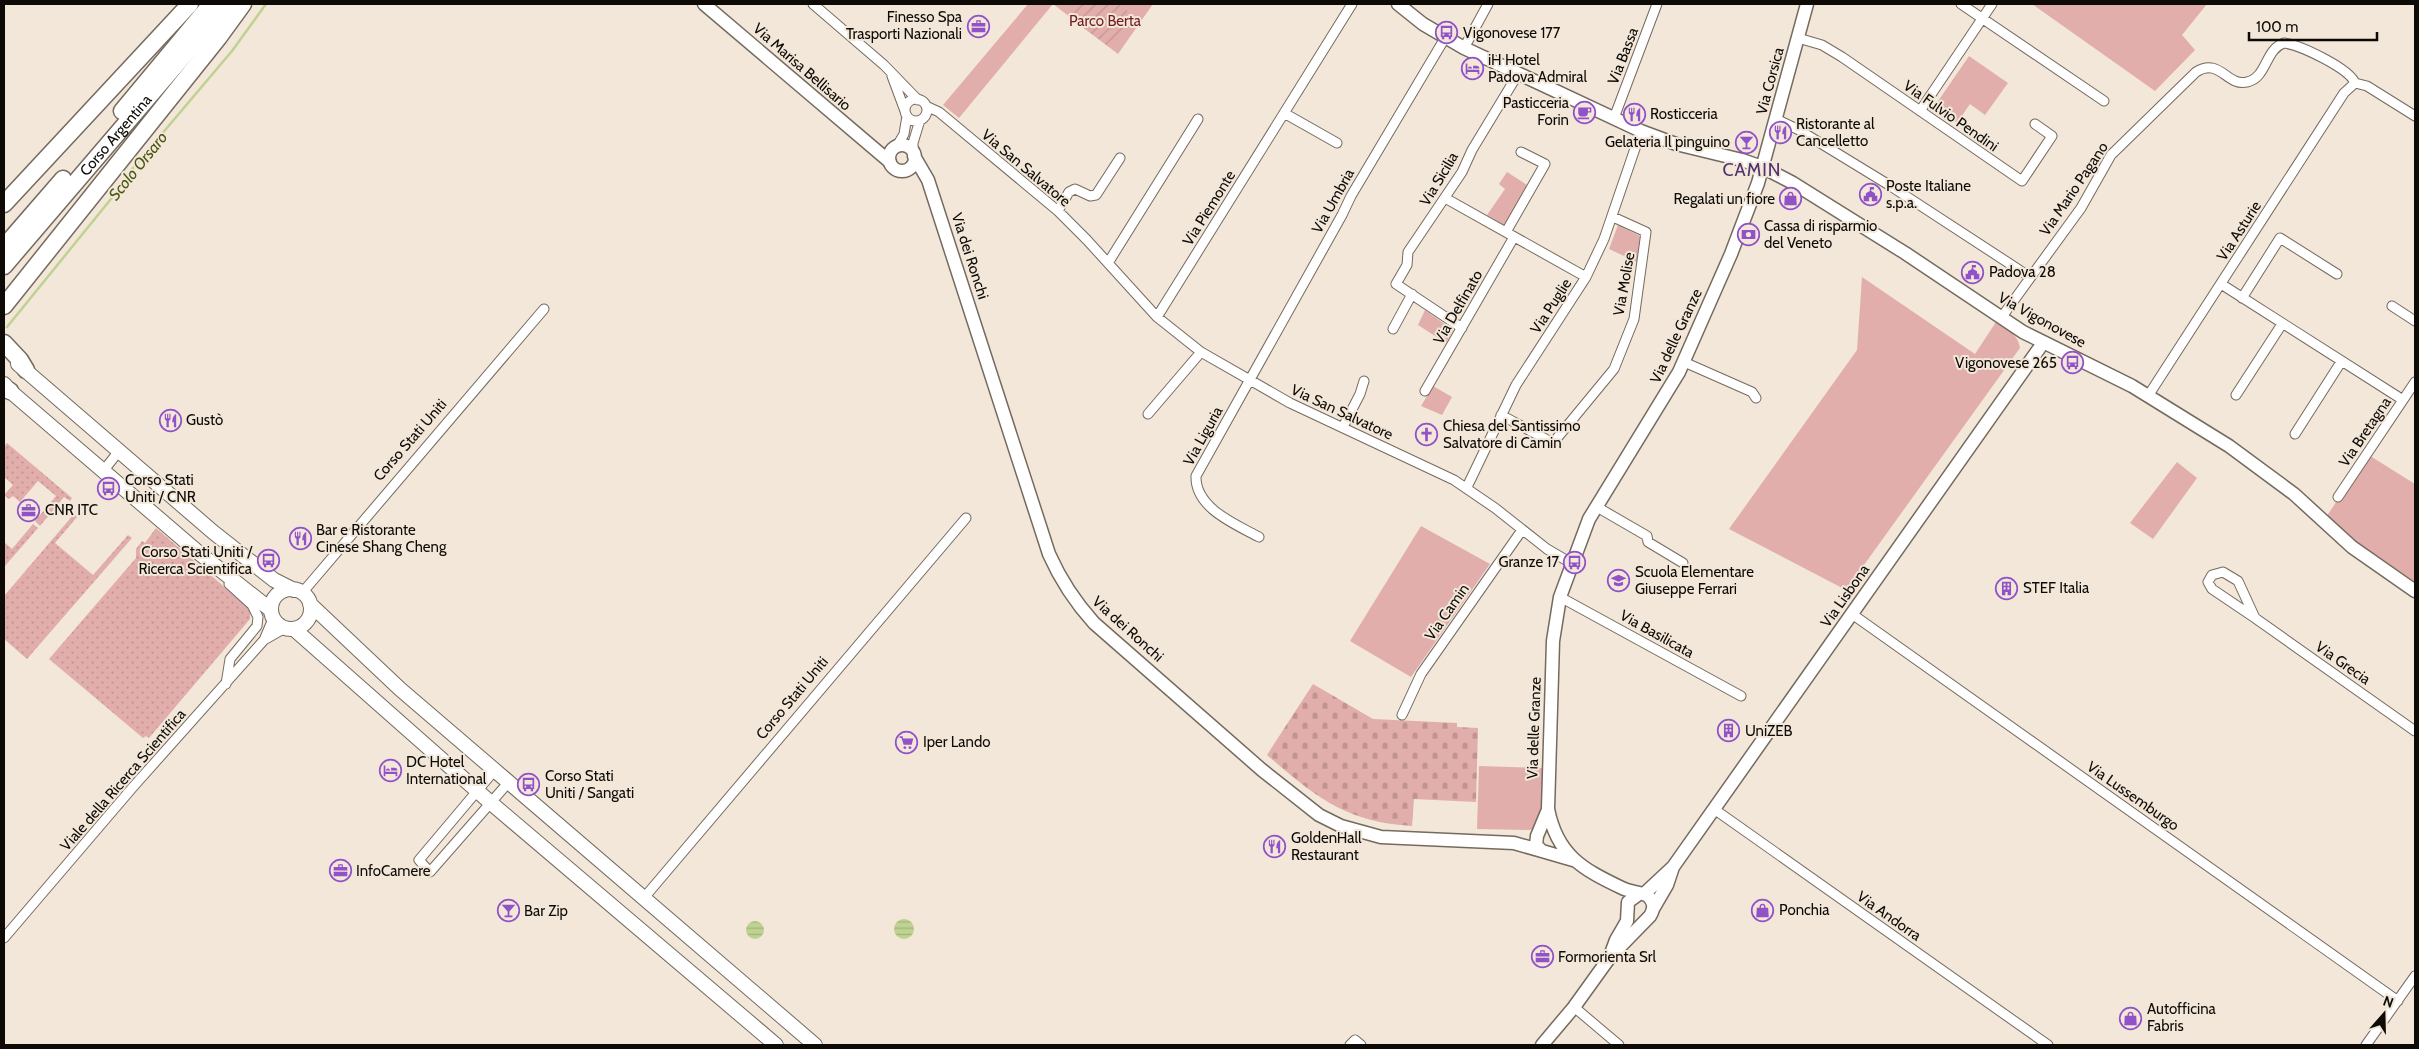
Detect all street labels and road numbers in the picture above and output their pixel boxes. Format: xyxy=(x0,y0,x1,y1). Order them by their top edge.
street label: Via Marisa Bellisario xyxy=(749,20,855,114)
street label: Via Bassa xyxy=(1604,24,1642,87)
street label: Via Corsica xyxy=(1752,45,1788,117)
street label: Via Fulvio Pendini xyxy=(1900,77,2002,155)
street label: Corso Argentina xyxy=(76,90,156,180)
street label: Via San Salvatore xyxy=(978,126,1074,211)
street label: Via Mario Pagano xyxy=(2036,139,2112,239)
street label: Via Sicilia xyxy=(1416,148,1462,209)
street label: Via Umbria xyxy=(1308,165,1358,236)
street label: Via Piemonte xyxy=(1179,167,1239,249)
street label: Via Asturie xyxy=(2213,198,2265,264)
street label: Via dei Ronchi xyxy=(948,211,992,301)
street label: Via Molise xyxy=(1610,250,1639,317)
street label: Via Delfinato xyxy=(1430,267,1486,347)
street label: Via Puglie xyxy=(1527,275,1576,337)
street label: Via delle Granze xyxy=(1646,285,1706,386)
street label: Via Vigonovese xyxy=(1995,288,2089,352)
street label: Via San Salvatore xyxy=(1288,380,1396,444)
street label: Via Bretagna xyxy=(2335,393,2395,470)
street label: Corso Stati Uniti xyxy=(370,395,450,485)
street label: Via Liguria xyxy=(1179,403,1227,469)
street label: Via Lisbona xyxy=(1817,560,1874,631)
street label: Via Camin xyxy=(1421,580,1473,644)
street label: Via dei Ronchi xyxy=(1089,592,1167,666)
street label: Via Basilicata xyxy=(1617,606,1698,662)
street label: Via Grecia xyxy=(2312,638,2375,689)
street label: Corso Stati Uniti xyxy=(752,653,832,743)
street label: Via delle Granze xyxy=(1523,676,1545,779)
street label: Viale della Ricerca Scientifica xyxy=(57,705,190,855)
street label: Via Lussemburgo xyxy=(2083,757,2183,835)
street label: Via Andorra xyxy=(1853,887,1925,945)

